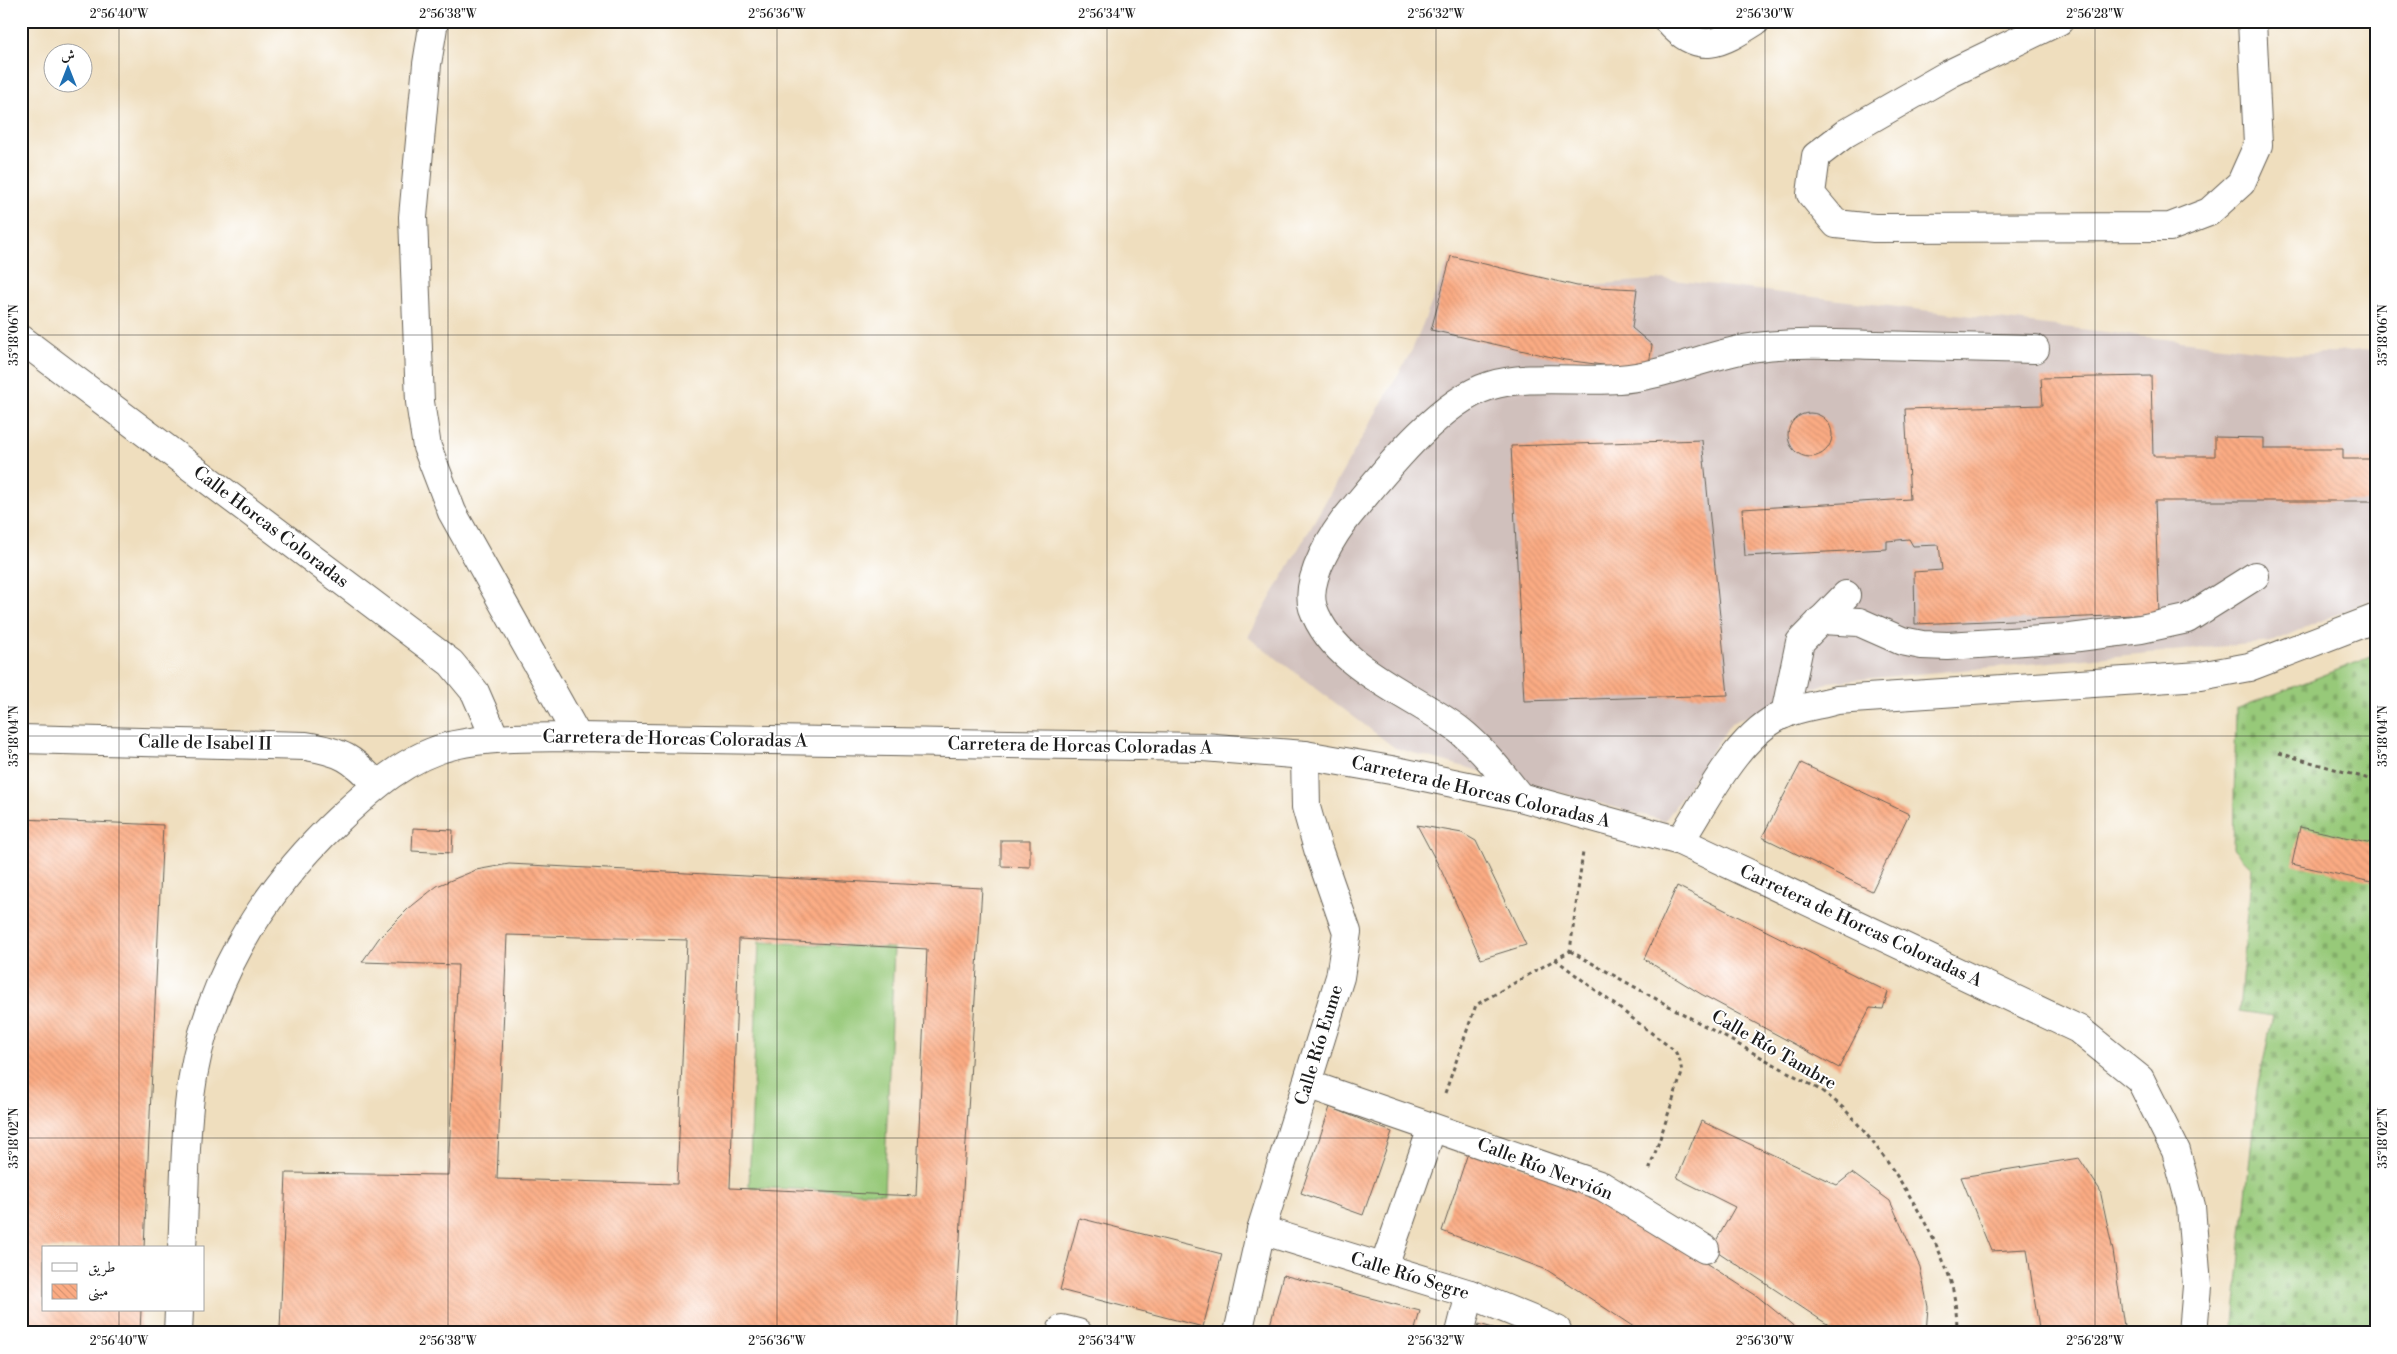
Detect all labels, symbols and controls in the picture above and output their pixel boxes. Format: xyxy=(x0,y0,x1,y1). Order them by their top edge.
text: 2°56'40"W xyxy=(90,7,149,22)
text: 2°56'38"W xyxy=(419,7,478,22)
text: 2°56'36"W xyxy=(748,7,807,22)
text: 2°56'34"W xyxy=(1078,7,1137,22)
text: 2°56'32"W xyxy=(1408,7,1466,22)
text: 2°56'30"W xyxy=(1736,7,1795,22)
text: 2°56'28"W xyxy=(2066,7,2125,22)
north arrow xyxy=(42,42,92,92)
text: ش xyxy=(61,47,75,65)
text: 35°18'06"N xyxy=(7,304,22,366)
text: 35°18'06"N xyxy=(2376,304,2391,366)
street label: Calle Horcas Coloradas xyxy=(189,461,353,593)
text: 35°18'04"N xyxy=(7,705,22,767)
text: 35°18'04"N xyxy=(2376,705,2391,767)
street label: Carretera de Horcas Coloradas A xyxy=(542,725,808,753)
street label: Calle de Isabel II xyxy=(138,730,272,756)
street label: Carretera de Horcas Coloradas A xyxy=(947,732,1213,760)
street label: Carretera de Horcas Coloradas A xyxy=(1349,751,1613,833)
street label: Carretera de Horcas Coloradas A xyxy=(1736,860,1987,993)
street label: Calle Río Eume xyxy=(1290,982,1348,1108)
street label: Calle Río Tambre xyxy=(1707,1005,1841,1095)
text: 35°18'02"N xyxy=(7,1108,22,1168)
text: 35°18'02"N xyxy=(2376,1108,2391,1168)
street label: Calle Río Nervión xyxy=(1474,1133,1616,1206)
legend xyxy=(42,1246,205,1312)
street label: Calle Río Segre xyxy=(1348,1247,1472,1305)
text: طريق xyxy=(88,1258,115,1277)
text: مبنى xyxy=(88,1282,108,1302)
text: 2°56'40"W xyxy=(90,1334,149,1349)
text: 2°56'38"W xyxy=(419,1334,478,1349)
text: 2°56'36"W xyxy=(748,1334,807,1349)
text: 2°56'34"W xyxy=(1078,1334,1137,1349)
text: 2°56'32"W xyxy=(1408,1334,1466,1349)
text: 2°56'30"W xyxy=(1736,1334,1795,1349)
text: 2°56'28"W xyxy=(2066,1334,2125,1349)

